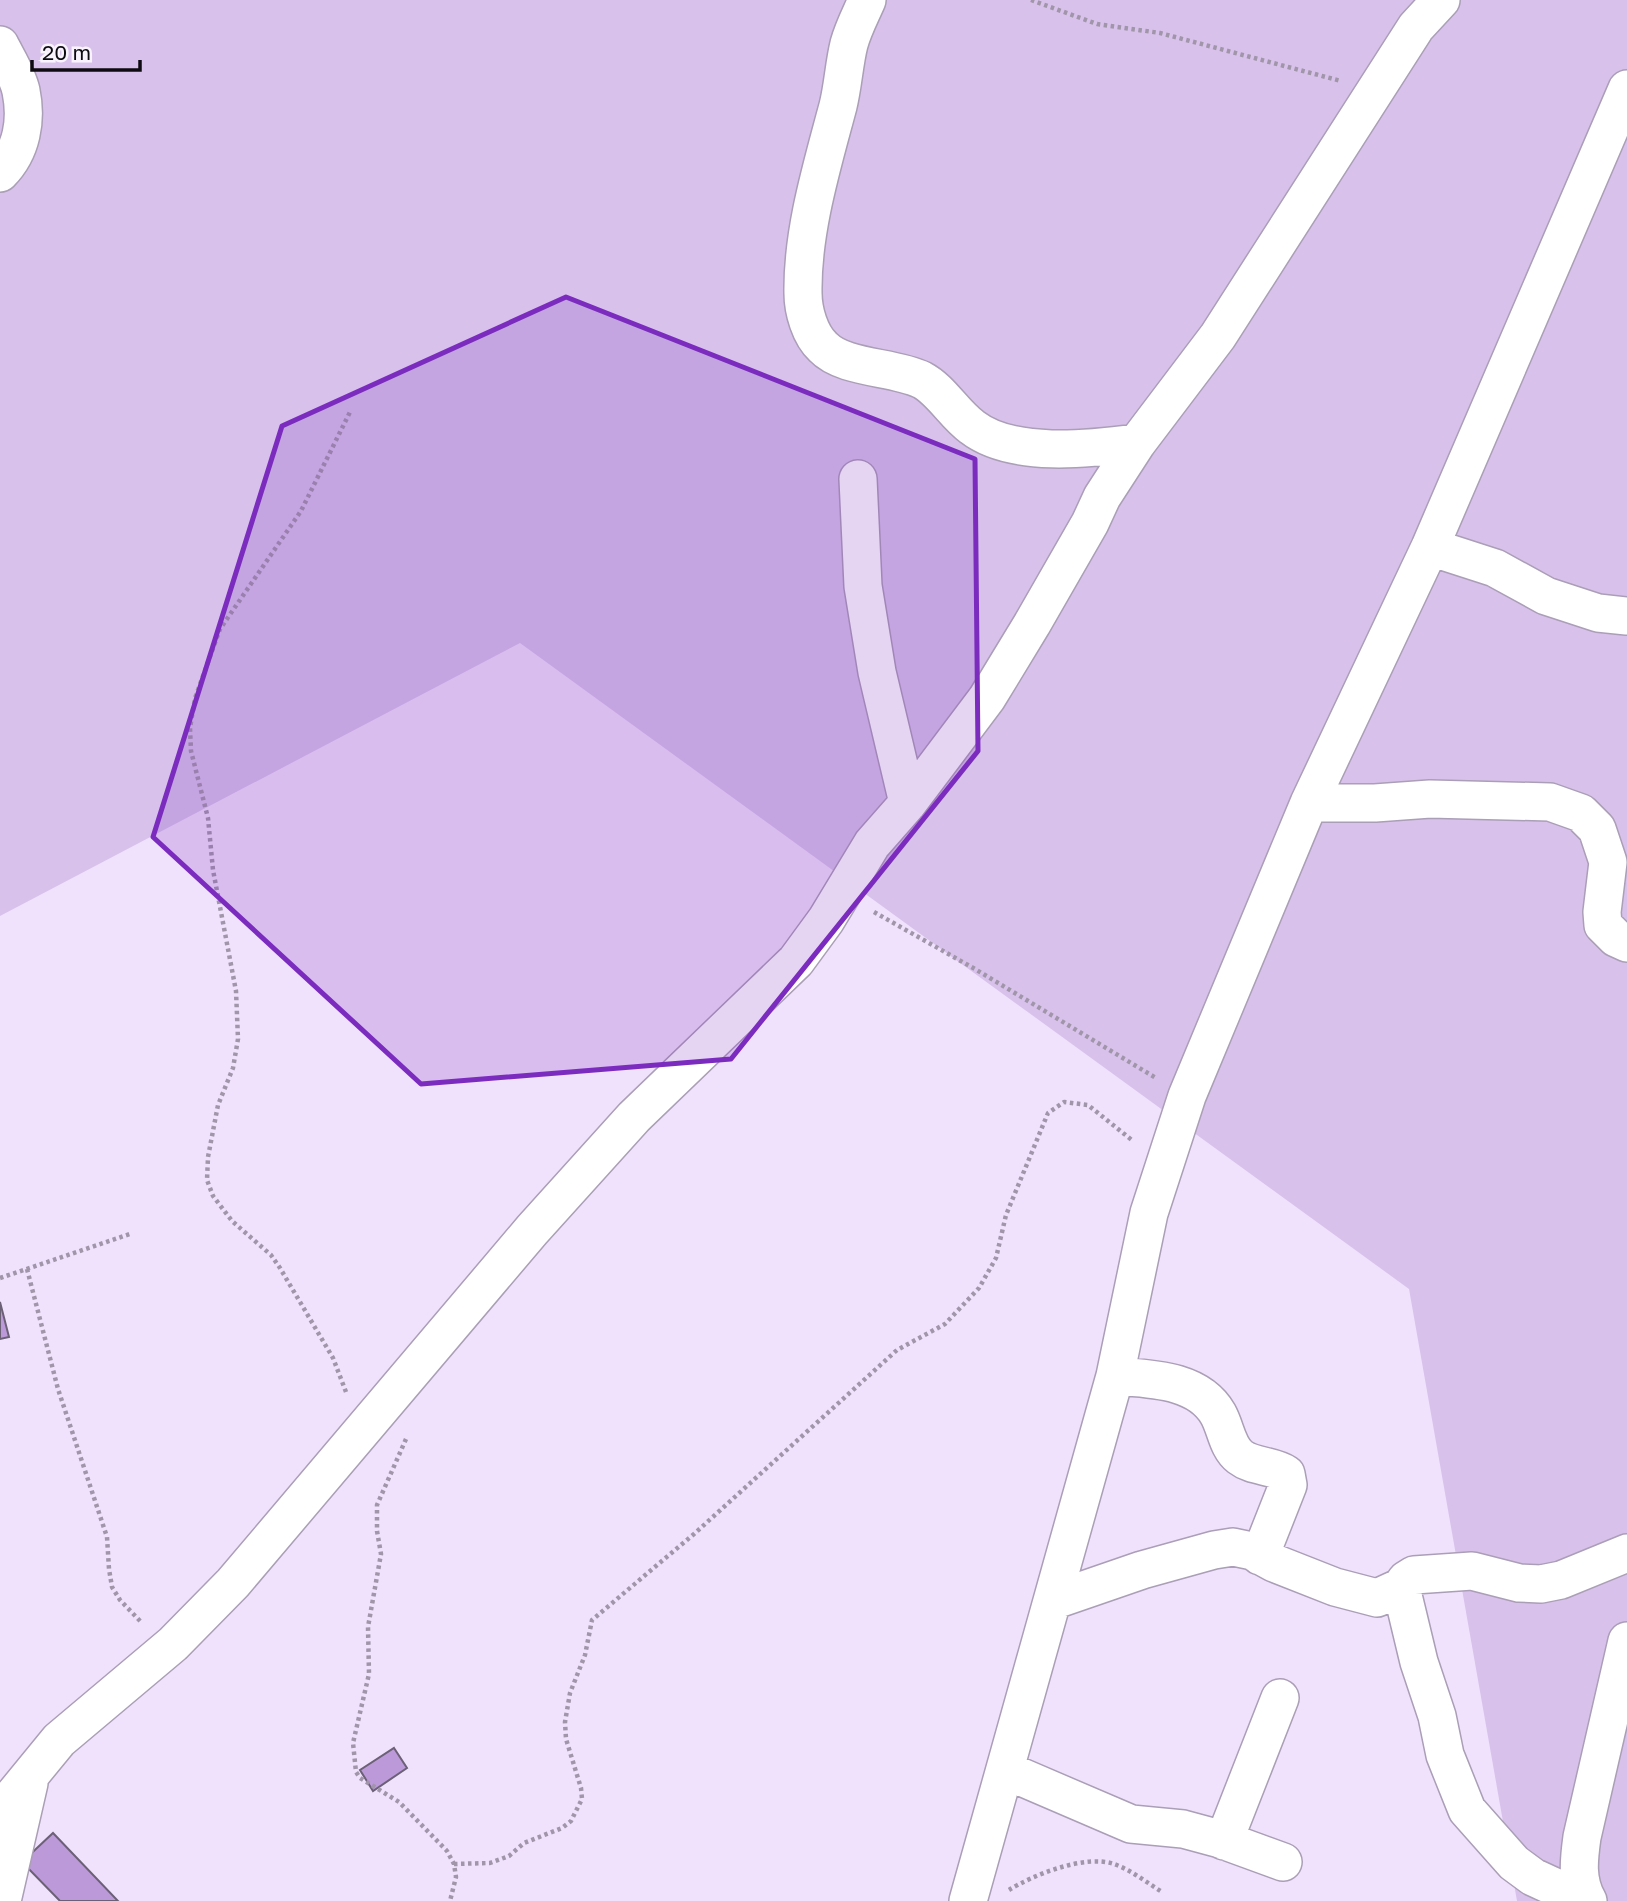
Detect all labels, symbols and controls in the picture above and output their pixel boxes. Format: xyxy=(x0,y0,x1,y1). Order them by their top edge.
scale bar xyxy=(32,28,140,72)
text: 20 m xyxy=(42,39,91,65)

